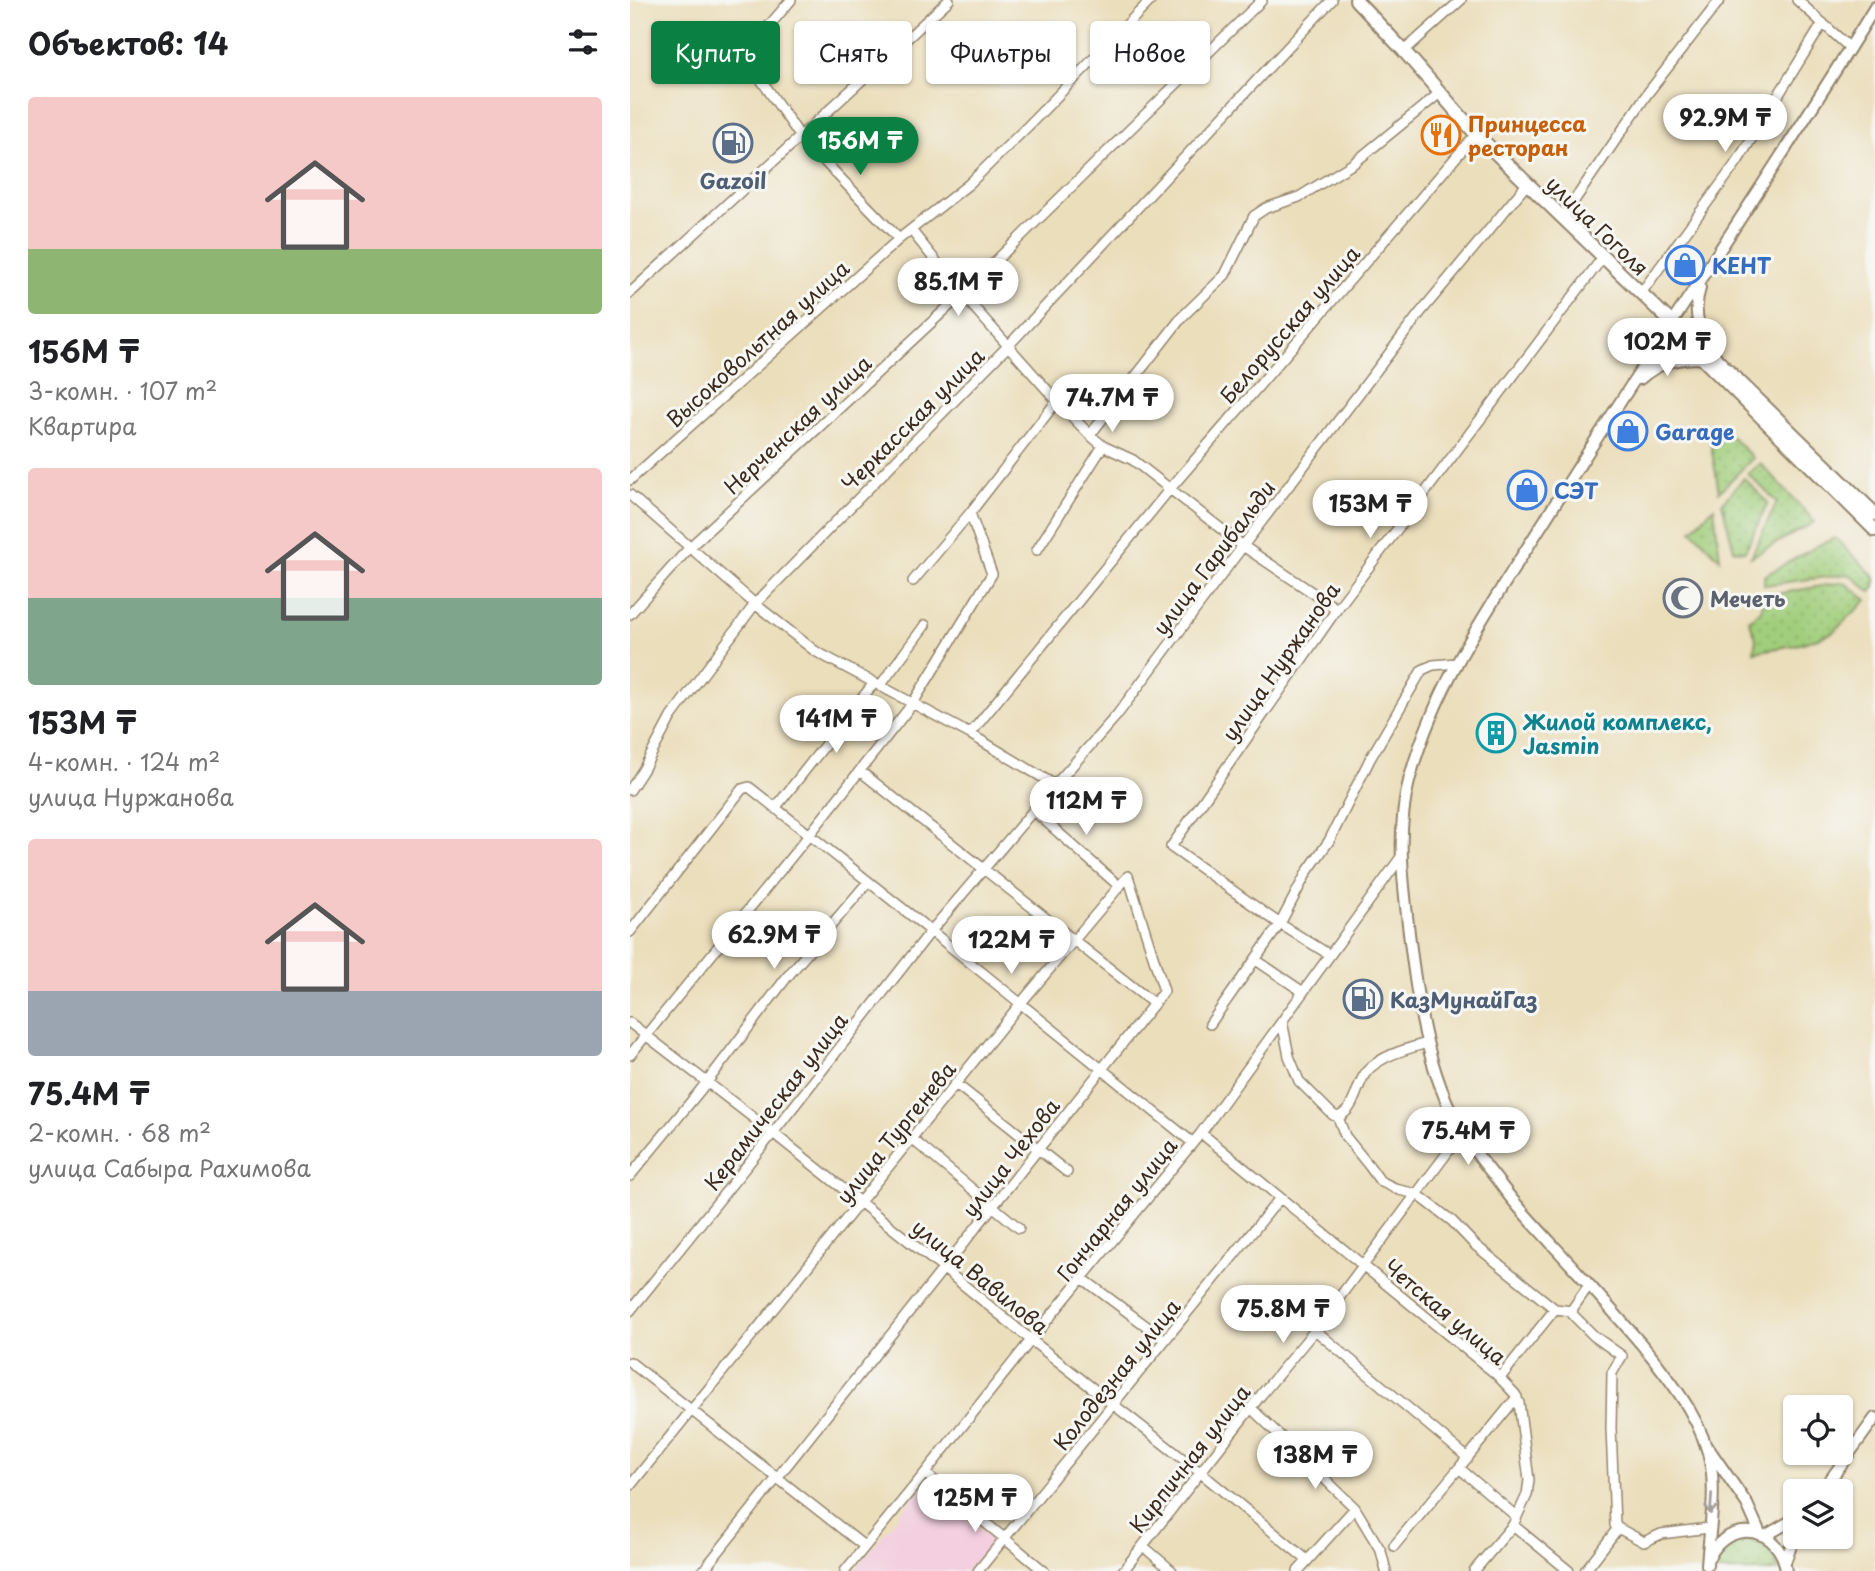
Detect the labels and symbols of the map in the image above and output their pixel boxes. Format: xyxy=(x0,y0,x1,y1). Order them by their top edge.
pin: 92.9M ₸ xyxy=(1660,94,1790,154)
place label: Принцесса ресторан xyxy=(1468,107,1586,163)
restaurant icon: Принцесса ресторан xyxy=(1420,114,1462,156)
pin: 156M ₸ xyxy=(803,118,917,177)
fuel station icon: Gazoil xyxy=(712,122,754,164)
place label: Gazoil xyxy=(699,164,767,196)
street label: улица Гоголя xyxy=(1539,168,1657,282)
street label: Белорусская улица xyxy=(1211,237,1367,410)
shop icon: КЕНТ xyxy=(1664,244,1706,286)
place label: КЕНТ xyxy=(1712,249,1772,281)
street label: Высоковольтная улица xyxy=(658,251,856,434)
pin: 85.1M ₸ xyxy=(893,258,1023,318)
pin: 102M ₸ xyxy=(1610,318,1724,378)
street label: Черкасская улица xyxy=(833,339,992,498)
street label: Нерченская улица xyxy=(716,346,879,501)
pin: 74.7M ₸ xyxy=(1047,374,1177,434)
shop icon: Garage xyxy=(1607,410,1649,452)
place label: Garage xyxy=(1655,415,1734,447)
shop icon: СЭТ xyxy=(1506,469,1548,511)
street label: улица Гарибальди xyxy=(1144,473,1282,641)
place label: СЭТ xyxy=(1554,474,1599,506)
pin: 153M ₸ xyxy=(1313,480,1427,540)
street label: улица Нуржанова xyxy=(1213,575,1347,747)
mosque icon: Мечеть xyxy=(1662,577,1704,619)
place label: Мечеть xyxy=(1710,582,1785,614)
pin: 141M ₸ xyxy=(779,696,893,755)
place label: Жилой комплекс, Jasmin xyxy=(1522,705,1712,761)
building icon: Жилой комплекс, Jasmin xyxy=(1475,712,1517,754)
pin: 112M ₸ xyxy=(1029,778,1143,837)
pin: 62.9M ₸ xyxy=(709,912,839,971)
pin: 122M ₸ xyxy=(954,916,1068,976)
fuel station icon: КазМунайГаз xyxy=(1342,978,1384,1020)
place label: КазМунайГаз xyxy=(1390,983,1537,1015)
street label: Керамическая улица xyxy=(695,1005,855,1197)
street label: улица Тургенева xyxy=(827,1054,963,1210)
street label: улица Чехова xyxy=(953,1091,1067,1223)
pin: 75.4M ₸ xyxy=(1403,1108,1533,1167)
street label: Гончарная улица xyxy=(1048,1130,1184,1288)
street label: улица Вавилова xyxy=(906,1211,1056,1341)
street label: Четская улица xyxy=(1378,1250,1515,1372)
pin: 75.8M ₸ xyxy=(1218,1286,1348,1345)
street label: Колодезная улица xyxy=(1045,1291,1188,1457)
street label: Кирпичная улица xyxy=(1121,1376,1258,1539)
pin: 138M ₸ xyxy=(1258,1432,1372,1491)
pin: 125M ₸ xyxy=(918,1474,1032,1534)
one-way arrow xyxy=(1704,1492,1717,1515)

